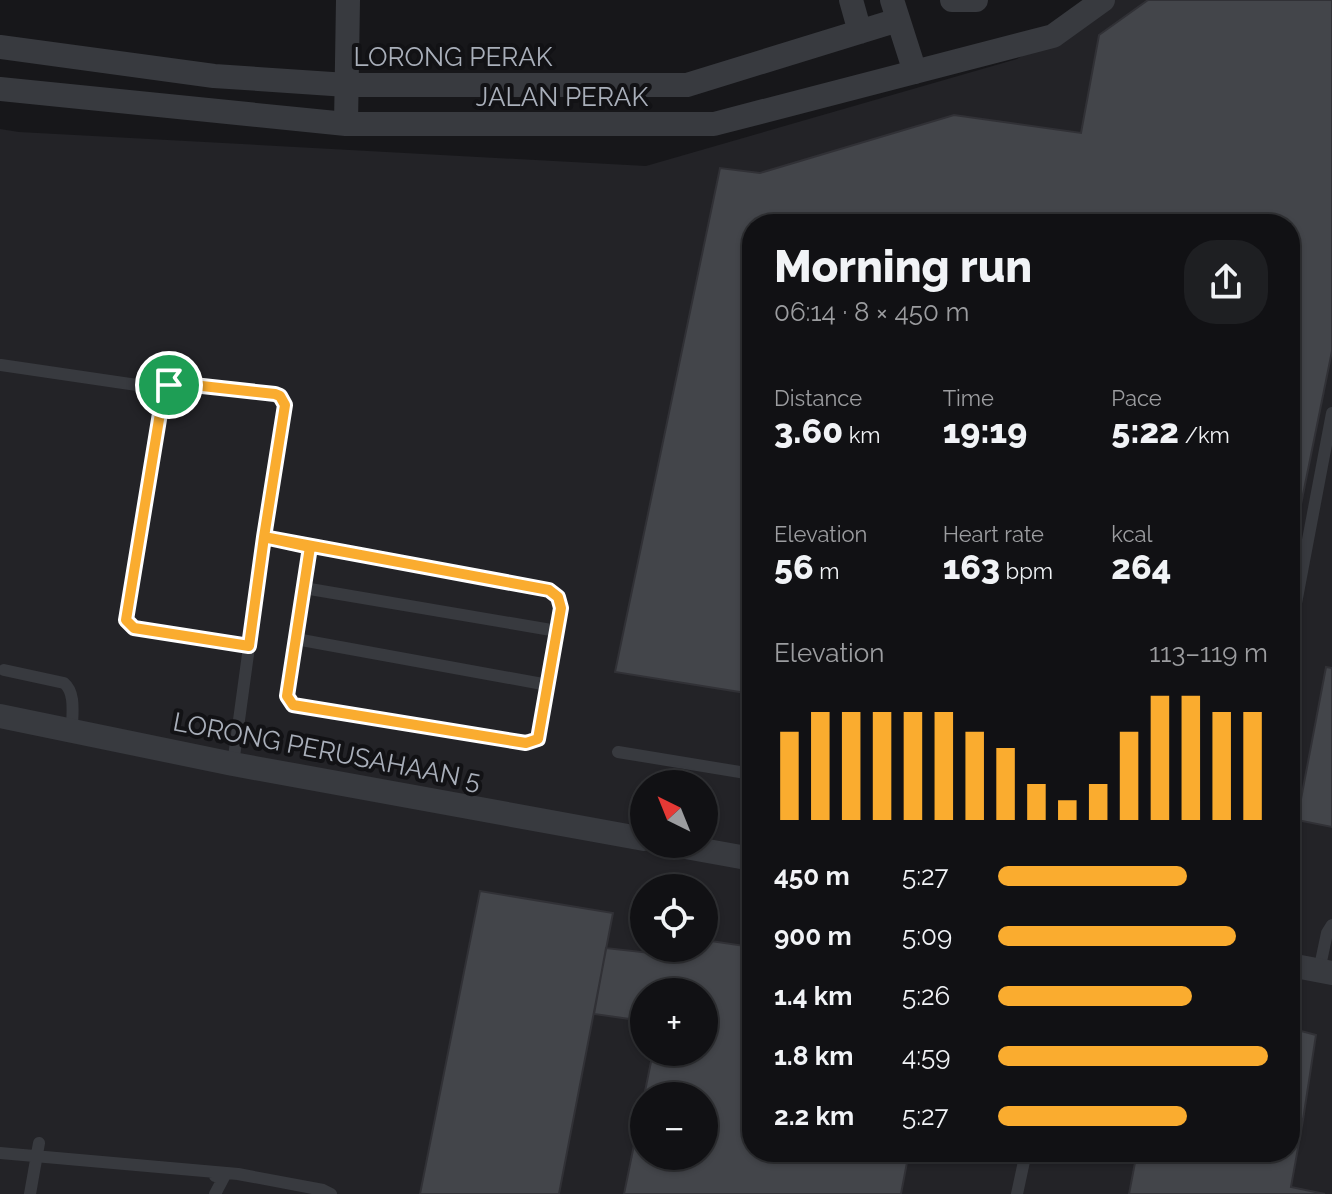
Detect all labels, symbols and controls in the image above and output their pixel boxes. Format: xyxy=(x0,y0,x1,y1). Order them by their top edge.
street label: LORONG PERAK xyxy=(354,42,553,72)
street label: JALAN PERAK xyxy=(476,82,648,112)
button: share xyxy=(1184,240,1268,324)
text: Morning run xyxy=(774,241,1032,292)
text: 06:14 · 8 × 450 m xyxy=(774,297,969,327)
pin xyxy=(135,351,203,419)
icon: arrive xyxy=(147,363,191,407)
text: Distance xyxy=(774,385,862,411)
text: Time xyxy=(943,385,994,411)
text: Pace xyxy=(1111,385,1162,411)
text: 3.60 xyxy=(774,411,843,451)
text: 19:19 xyxy=(943,411,1027,451)
text: 5:22 xyxy=(1111,411,1179,451)
text: km xyxy=(843,422,881,448)
text: /km xyxy=(1179,422,1230,448)
text: Elevation xyxy=(774,521,867,547)
text: Heart rate xyxy=(943,521,1044,547)
text: kcal xyxy=(1111,521,1152,547)
text: 56 xyxy=(774,547,814,587)
text: 163 xyxy=(943,547,1000,587)
text: 264 xyxy=(1111,547,1171,587)
text: m xyxy=(814,558,839,584)
text: bpm xyxy=(1000,558,1053,584)
text: Elevation xyxy=(774,638,884,668)
text: 113–119 m xyxy=(1149,638,1268,668)
street label: LORONG PERUSAHAAN 5 xyxy=(171,706,483,796)
north arrow xyxy=(630,770,718,858)
map controls xyxy=(630,770,718,1170)
text: 450 m xyxy=(774,861,850,891)
text: 5:27 xyxy=(902,861,949,891)
button: locate xyxy=(630,874,718,962)
text: 900 m xyxy=(774,921,852,951)
text: 5:09 xyxy=(902,921,952,951)
button: + xyxy=(630,978,718,1066)
text: 1.4 km xyxy=(774,981,853,1011)
text: 5:26 xyxy=(902,981,950,1011)
text: 1.8 km xyxy=(774,1041,853,1071)
text: 4:59 xyxy=(902,1041,951,1071)
button: − xyxy=(630,1082,718,1170)
text: 2.2 km xyxy=(774,1101,854,1131)
text: 5:27 xyxy=(902,1101,949,1131)

